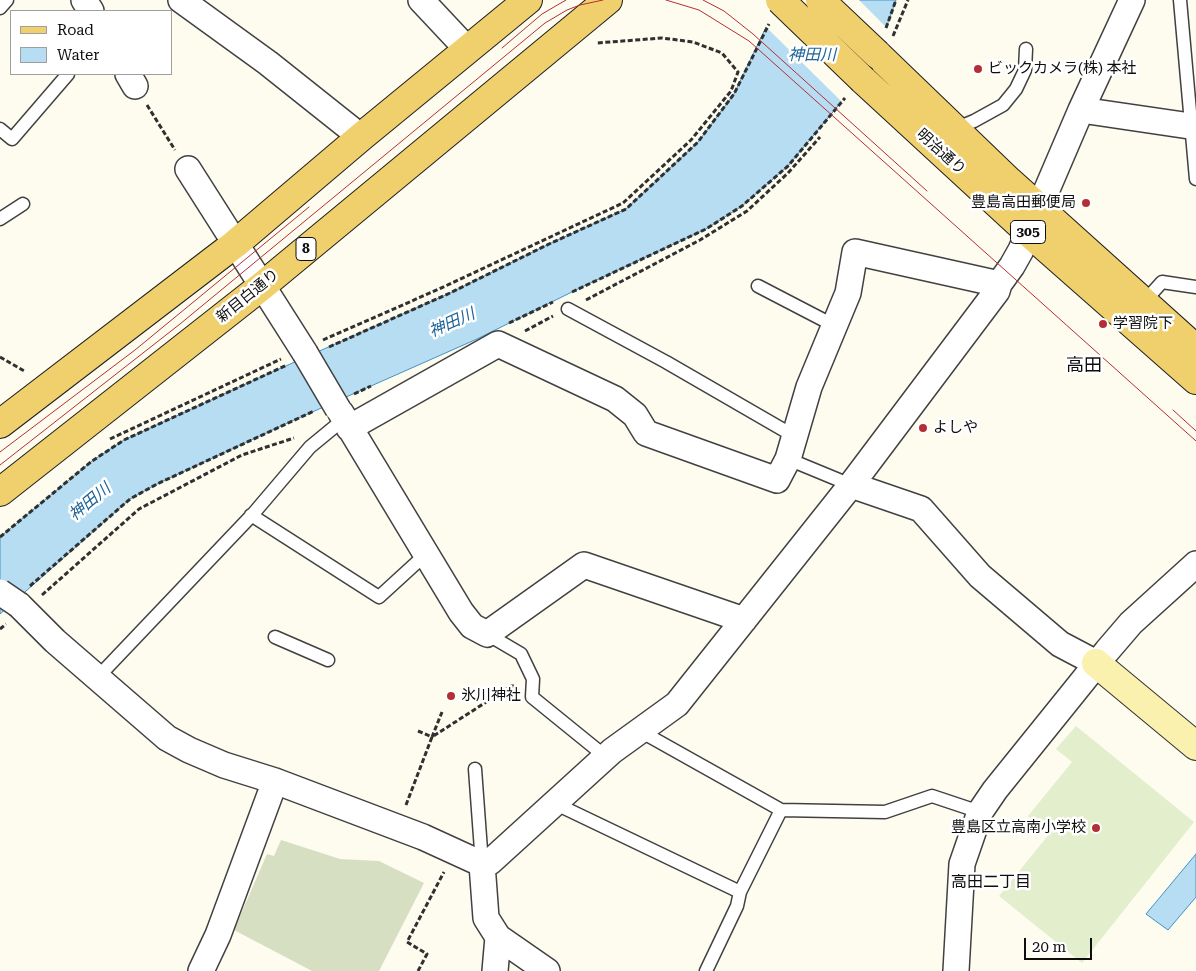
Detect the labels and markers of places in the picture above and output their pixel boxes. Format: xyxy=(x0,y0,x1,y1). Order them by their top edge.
place label: ビックカメラ(株) 本社 xyxy=(988,60,1137,78)
marker: ビックカメラ(株) 本社 xyxy=(972,63,984,75)
place label: 豊島高田郵便局 xyxy=(971,194,1076,212)
marker: 豊島高田郵便局 xyxy=(1080,197,1092,209)
place label: 学習院下 xyxy=(1113,315,1173,333)
marker: 学習院下 xyxy=(1097,318,1109,330)
place label: よしや xyxy=(933,419,978,437)
marker: よしや xyxy=(917,422,929,434)
place label: 氷川神社 xyxy=(461,687,521,705)
marker: 氷川神社 xyxy=(445,690,457,702)
place label: 豊島区立高南小学校 xyxy=(951,819,1086,837)
marker: 豊島区立高南小学校 xyxy=(1090,822,1102,834)

